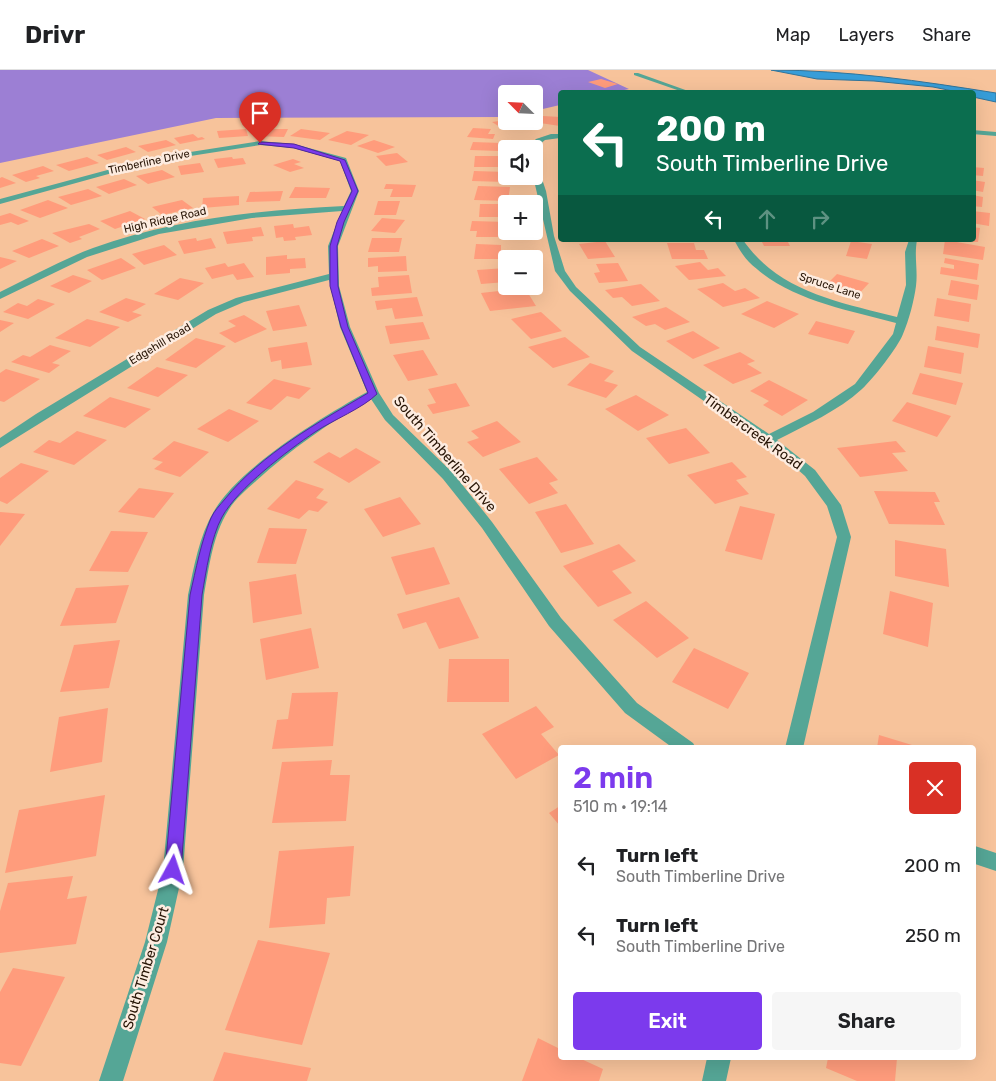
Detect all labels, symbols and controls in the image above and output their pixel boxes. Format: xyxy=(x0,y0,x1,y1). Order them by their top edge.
text: Drivr xyxy=(25,21,85,49)
text: Map xyxy=(776,24,811,46)
text: Layers xyxy=(839,24,894,46)
text: Share xyxy=(922,24,971,46)
north arrow xyxy=(498,85,542,130)
map controls xyxy=(498,85,543,295)
pin xyxy=(239,92,281,143)
icon: arrive xyxy=(246,99,274,127)
text: 200 m xyxy=(656,108,766,150)
icon: left xyxy=(573,110,638,175)
button: sound xyxy=(498,140,543,185)
street label: Timberline Drive xyxy=(107,147,191,177)
text: South Timberline Drive xyxy=(656,150,888,177)
button: + xyxy=(498,195,543,240)
street label: High Ridge Road xyxy=(122,204,208,236)
icon: left xyxy=(700,205,728,233)
icon: ahead xyxy=(753,205,781,233)
icon: right xyxy=(806,205,834,233)
button: − xyxy=(498,250,543,295)
street label: Spruce Lane xyxy=(797,270,863,302)
street label: Edgehill Road xyxy=(127,321,193,367)
street label: Timbercreek Road xyxy=(700,391,806,473)
street label: South Timberline Drive xyxy=(390,393,500,515)
text: 2 min xyxy=(573,760,653,796)
button: close xyxy=(909,762,961,814)
text: 510 m · 19:14 xyxy=(573,797,668,816)
position arrow xyxy=(146,843,198,895)
text: Turn left xyxy=(616,844,698,867)
icon: left xyxy=(573,851,601,879)
text: 200 m xyxy=(904,854,961,877)
text: South Timberline Drive xyxy=(616,867,785,886)
street label: South Timber Court xyxy=(119,904,173,1031)
text: Turn left xyxy=(616,914,698,937)
icon: left xyxy=(573,921,601,949)
text: 250 m xyxy=(905,924,961,947)
text: South Timberline Drive xyxy=(616,937,785,956)
button: Exit xyxy=(573,992,762,1050)
button: Share xyxy=(772,992,961,1050)

